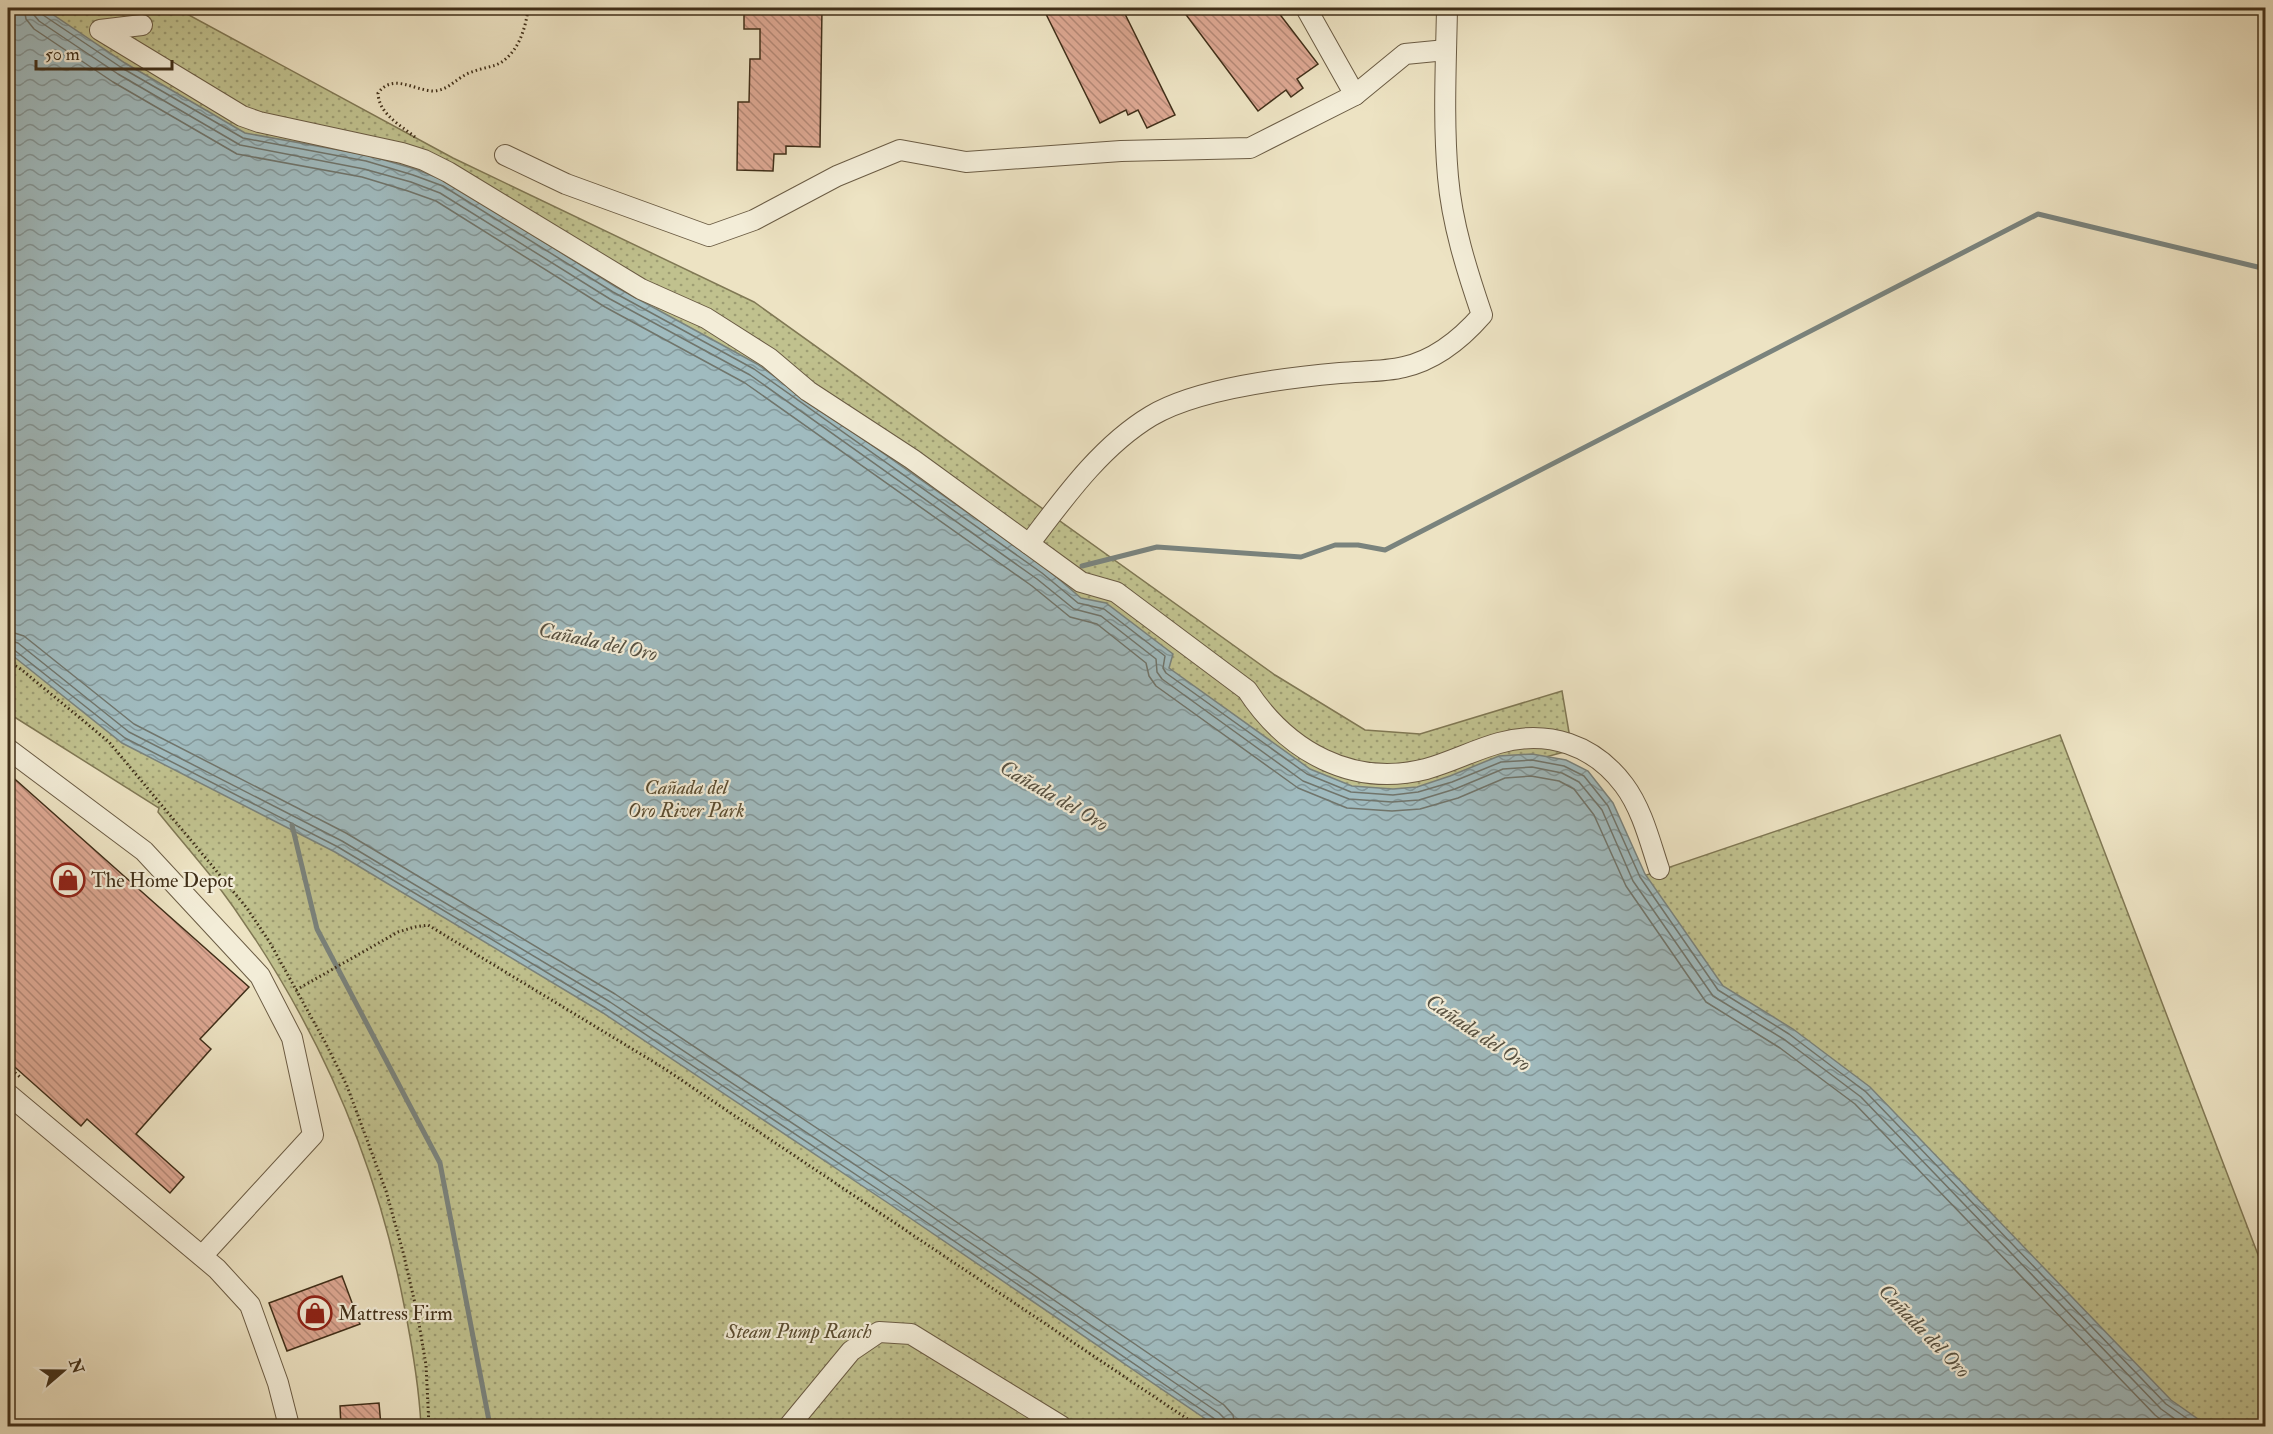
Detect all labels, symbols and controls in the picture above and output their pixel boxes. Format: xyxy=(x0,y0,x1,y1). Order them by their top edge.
scale bar xyxy=(36,33,172,71)
text: 50 m xyxy=(45,43,80,66)
water label: Cañada del Oro xyxy=(536,616,660,668)
water label: Cañada del Oro xyxy=(995,754,1113,838)
park label: Cañada del Oro River Park xyxy=(628,775,744,823)
shop icon: The Home Depot xyxy=(50,862,86,898)
place label: The Home Depot xyxy=(91,868,234,894)
water label: Cañada del Oro xyxy=(1420,988,1536,1078)
water label: Cañada del Oro xyxy=(1872,1278,1976,1384)
shop icon: Mattress Firm xyxy=(297,1295,333,1331)
place label: Mattress Firm xyxy=(338,1301,453,1326)
park label: Steam Pump Ranch xyxy=(725,1319,872,1344)
north arrow xyxy=(33,1341,93,1401)
text: N xyxy=(64,1355,88,1377)

